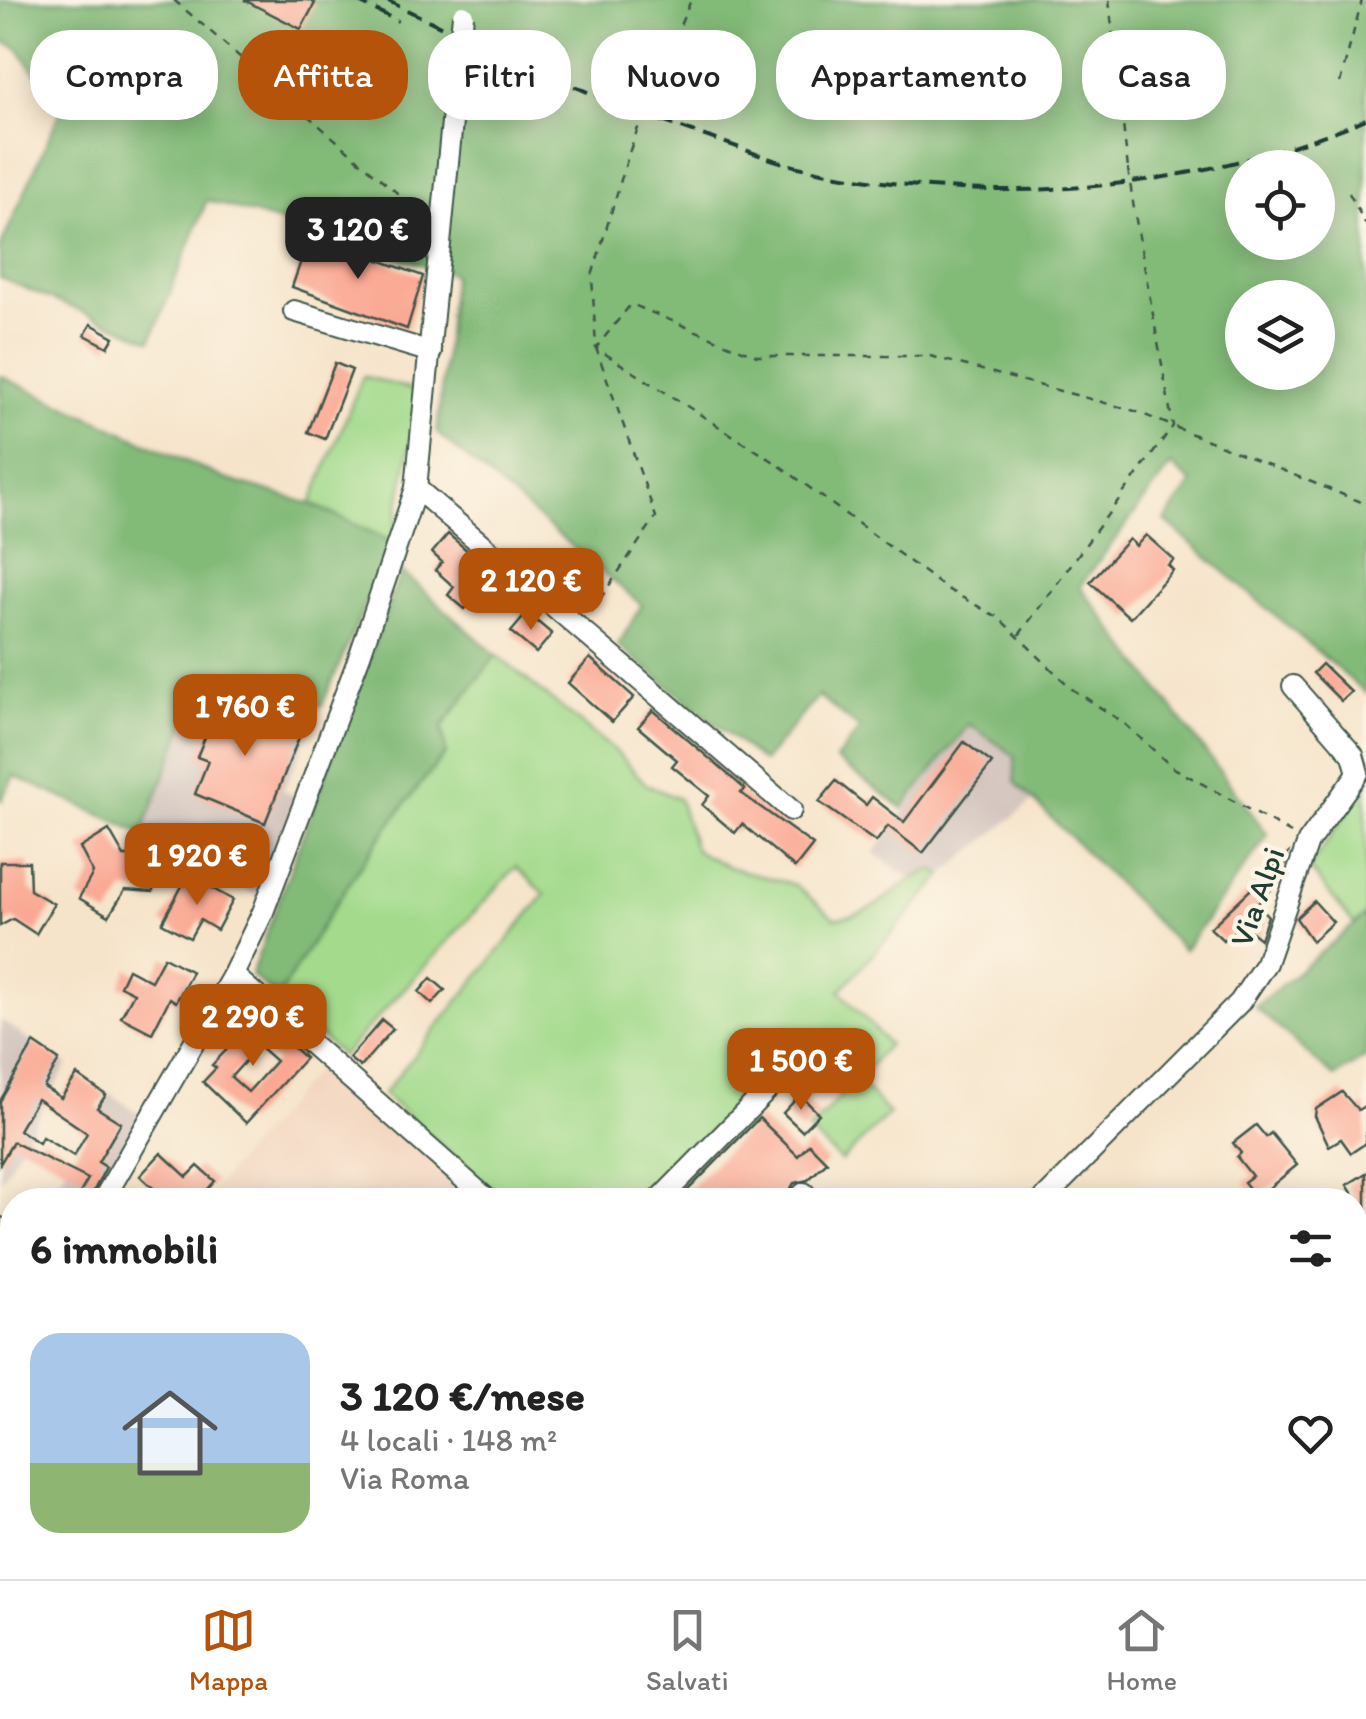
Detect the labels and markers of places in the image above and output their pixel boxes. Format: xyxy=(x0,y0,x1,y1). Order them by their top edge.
pin: 3 120 € xyxy=(266,197,450,282)
pin: 2 120 € xyxy=(439,548,623,633)
pin: 1 760 € xyxy=(153,674,337,759)
pin: 1 920 € xyxy=(105,823,289,908)
pin: 2 290 € xyxy=(161,984,345,1069)
pin: 1 500 € xyxy=(709,1028,893,1113)

